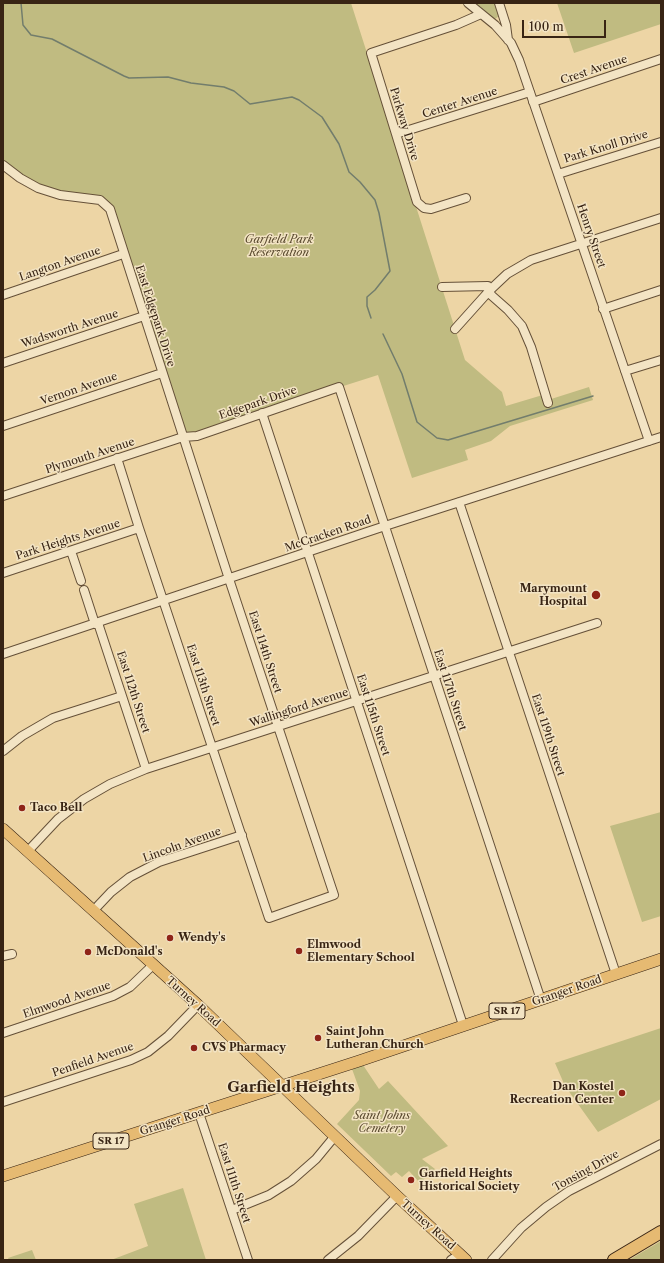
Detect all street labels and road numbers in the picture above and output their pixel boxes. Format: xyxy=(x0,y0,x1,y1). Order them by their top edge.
street label: Crest Avenue xyxy=(559,52,629,88)
street label: Center Avenue xyxy=(421,85,499,121)
street label: Parkway Drive xyxy=(387,86,421,162)
street label: Park Knoll Drive xyxy=(562,128,650,166)
street label: Henry Street xyxy=(574,202,608,270)
street label: Langton Avenue xyxy=(18,244,102,284)
street label: East Edgepark Drive xyxy=(132,263,178,369)
street label: Wadsworth Avenue xyxy=(20,307,120,351)
street label: Vernon Avenue xyxy=(39,370,119,408)
street label: Edgepark Drive xyxy=(217,384,299,422)
street label: Plymouth Avenue xyxy=(44,435,136,477)
street label: McCracken Road xyxy=(283,513,373,555)
street label: Park Heights Avenue xyxy=(14,517,122,563)
street label: East 114th Street xyxy=(246,609,284,695)
street label: East 113th Street xyxy=(184,642,222,728)
street label: East 117th Street xyxy=(431,648,469,732)
street label: East 112th Street xyxy=(114,649,152,735)
street label: East 115th Street xyxy=(354,673,392,757)
street label: Wallingford Avenue xyxy=(248,686,350,730)
street label: East 119th Street xyxy=(529,692,567,778)
street label: Lincoln Avenue xyxy=(141,825,223,865)
street label: Granger Road xyxy=(530,973,604,1009)
street label: Turney Road xyxy=(163,974,223,1030)
street label: Elmwood Avenue xyxy=(21,979,113,1021)
road number: SR 17 xyxy=(489,1003,525,1019)
street label: Penfield Avenue xyxy=(51,1040,135,1080)
street label: Granger Road xyxy=(138,1103,212,1139)
road number: SR 17 xyxy=(93,1133,129,1149)
street label: East 111th Street xyxy=(215,1141,253,1225)
street label: Tonsing Drive xyxy=(551,1147,621,1195)
street label: Turney Road xyxy=(398,1197,458,1253)

